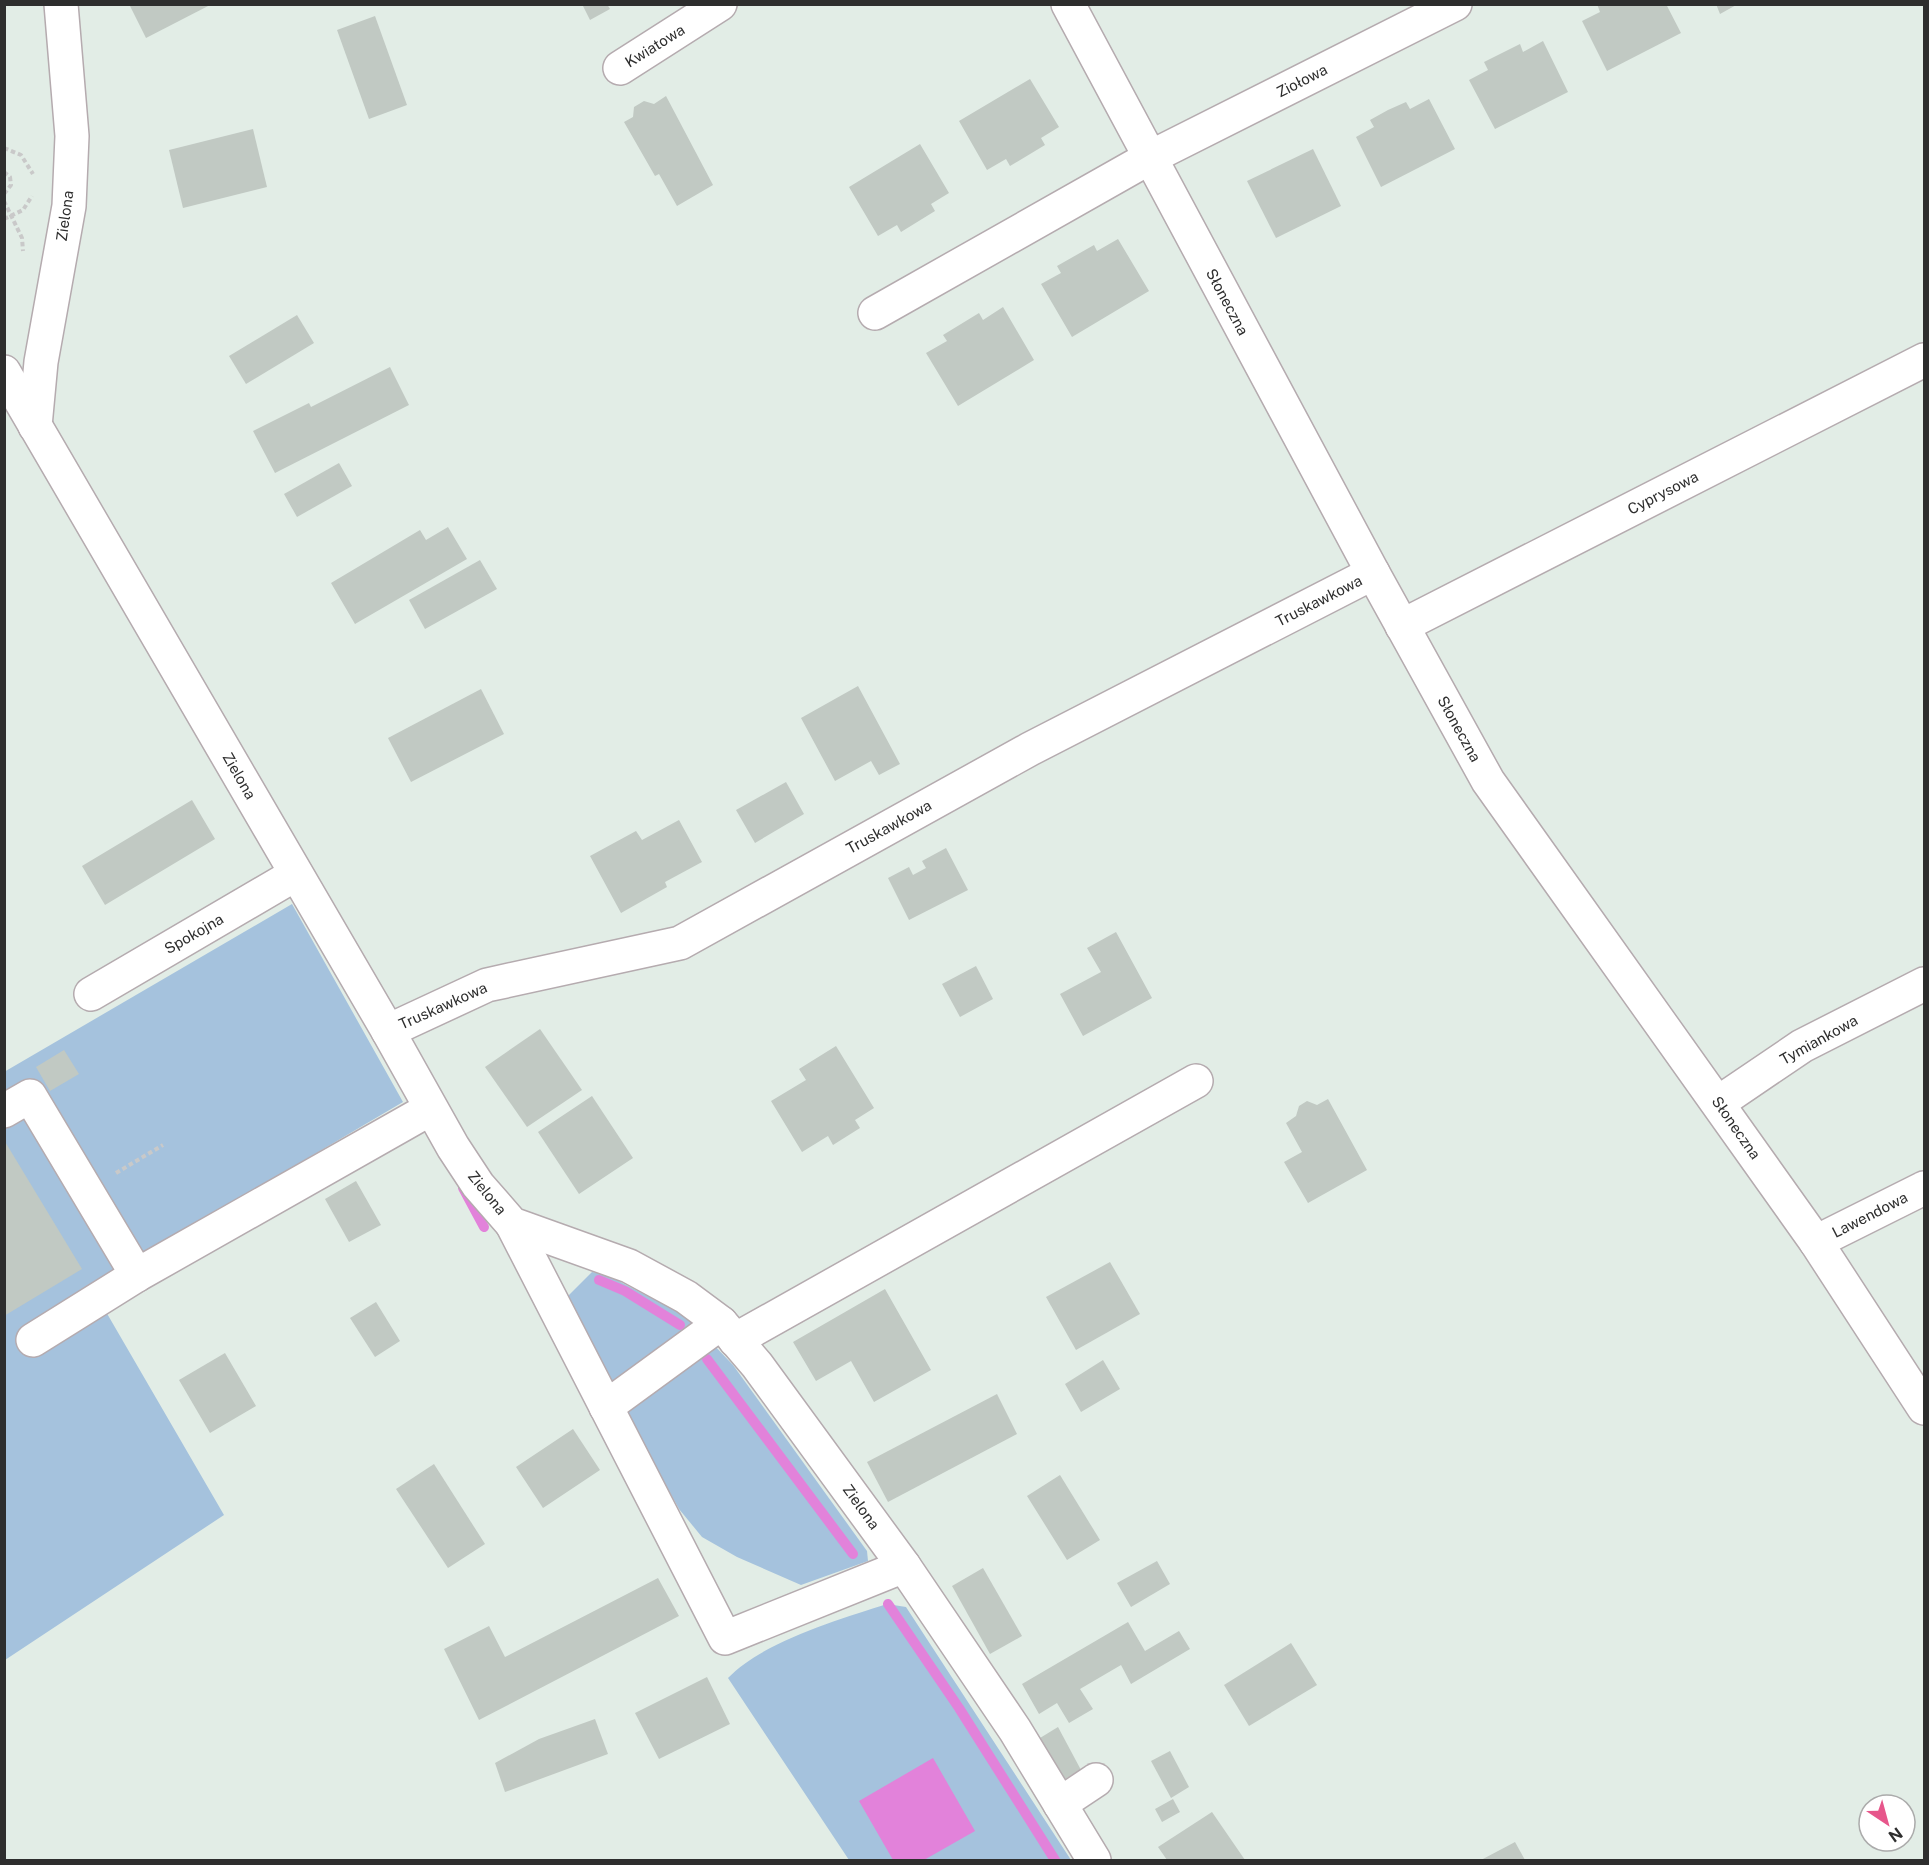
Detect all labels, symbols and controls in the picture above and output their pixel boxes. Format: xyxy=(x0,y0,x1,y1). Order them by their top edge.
street label: Kwiatowa xyxy=(622,21,688,70)
street label: Ziołowa xyxy=(1274,61,1330,101)
street label: Zielona xyxy=(53,189,76,242)
street label: Słoneczna xyxy=(1203,266,1252,338)
street label: Cyprysowa xyxy=(1625,467,1701,518)
street label: Truskawkowa xyxy=(1273,571,1365,630)
street label: Słoneczna xyxy=(1434,693,1484,765)
street label: Zielona xyxy=(219,749,260,802)
street label: Truskawkowa xyxy=(843,796,934,857)
street label: Spokojna xyxy=(161,910,226,957)
street label: Truskawkowa xyxy=(396,978,490,1033)
street label: Tymiankowa xyxy=(1777,1011,1861,1068)
street label: Słoneczna xyxy=(1709,1093,1764,1162)
street label: Zielona xyxy=(465,1167,510,1218)
street label: Lawendowa xyxy=(1829,1188,1910,1241)
street label: Zielona xyxy=(840,1481,883,1532)
north arrow xyxy=(1857,1793,1917,1853)
text: N xyxy=(1885,1823,1906,1846)

